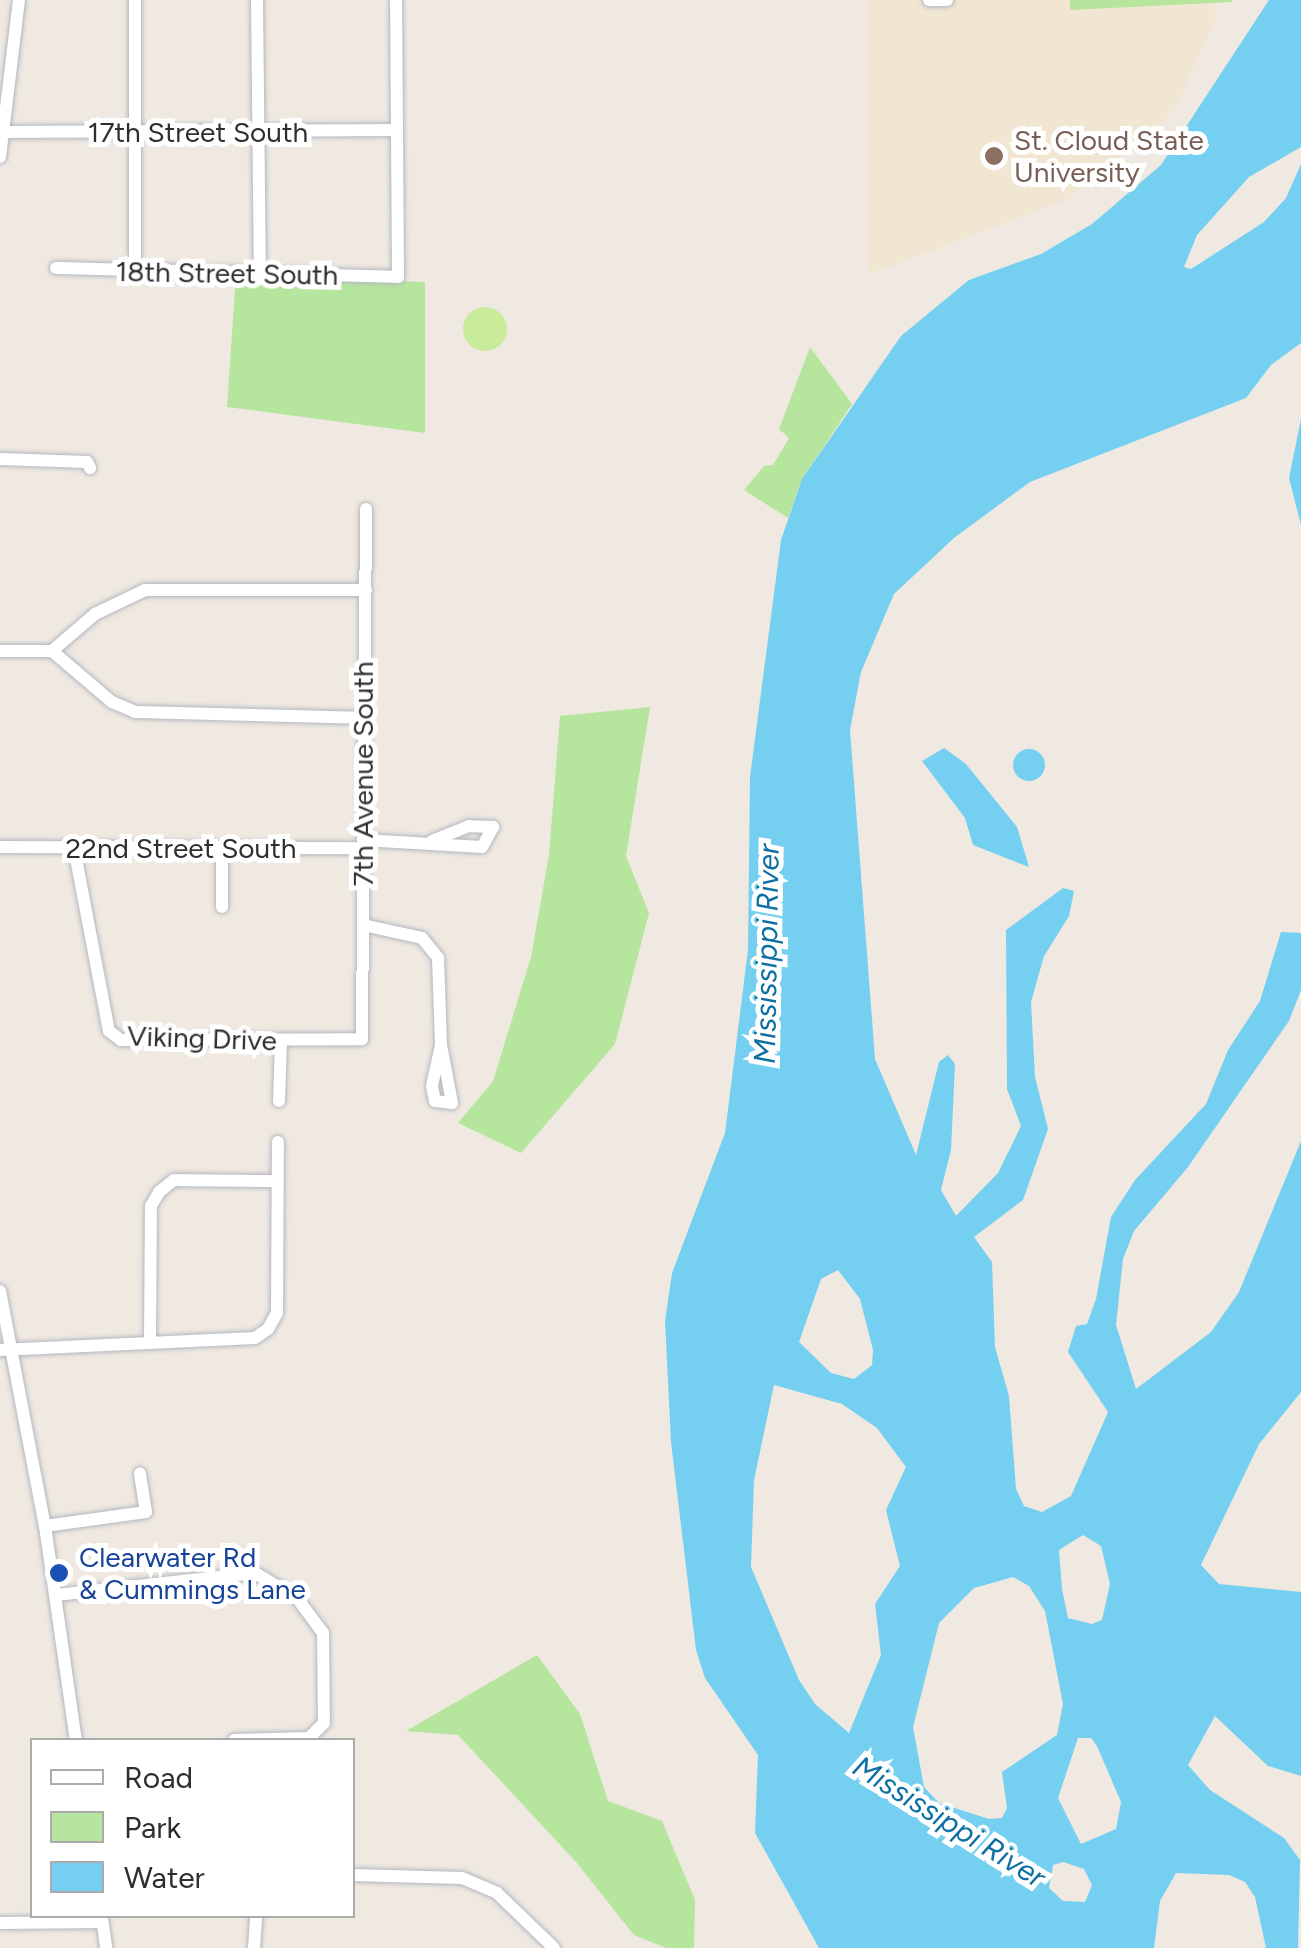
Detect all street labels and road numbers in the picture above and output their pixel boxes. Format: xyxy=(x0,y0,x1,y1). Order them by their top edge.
street label: 17th Street South xyxy=(88,115,308,149)
street label: 18th Street South xyxy=(115,254,339,292)
street label: 7th Avenue South xyxy=(346,661,380,887)
street label: 22nd Street South xyxy=(66,831,296,865)
street label: Viking Drive xyxy=(127,1019,277,1057)

